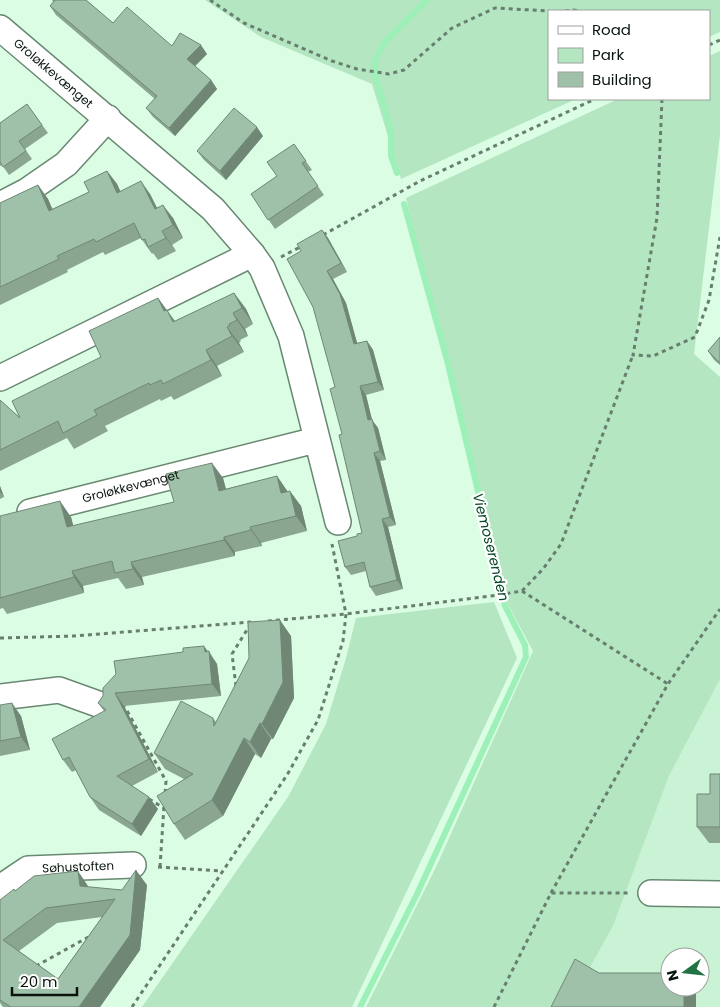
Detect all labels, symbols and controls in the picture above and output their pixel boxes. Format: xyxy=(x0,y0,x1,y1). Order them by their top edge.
legend xyxy=(548,10,710,100)
text: Road xyxy=(592,19,631,40)
street label: Groløkkevænget xyxy=(10,34,97,112)
text: Park xyxy=(592,44,624,65)
text: Building xyxy=(592,69,652,90)
street label: Groløkkevænget xyxy=(80,466,181,507)
water label: Viemoserenden xyxy=(468,491,514,603)
street label: Søhustoften xyxy=(42,857,114,876)
north arrow xyxy=(660,947,710,997)
scale bar xyxy=(12,964,78,996)
text: N xyxy=(661,968,683,983)
text: 20 m xyxy=(20,971,58,992)

